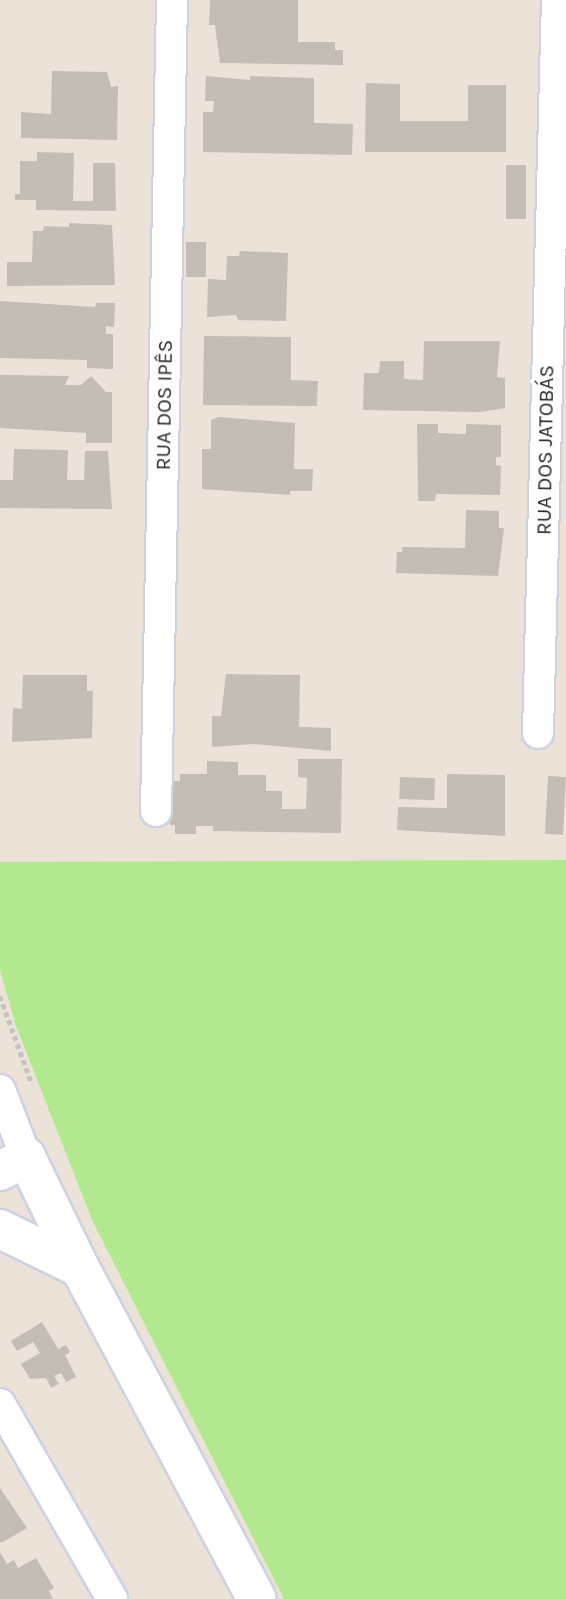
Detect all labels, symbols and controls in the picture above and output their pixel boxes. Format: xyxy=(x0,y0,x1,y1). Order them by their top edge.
street label: RUA DOS IPÊS xyxy=(150,339,178,471)
street label: RUA DOS JATOBÁS xyxy=(531,365,559,535)

